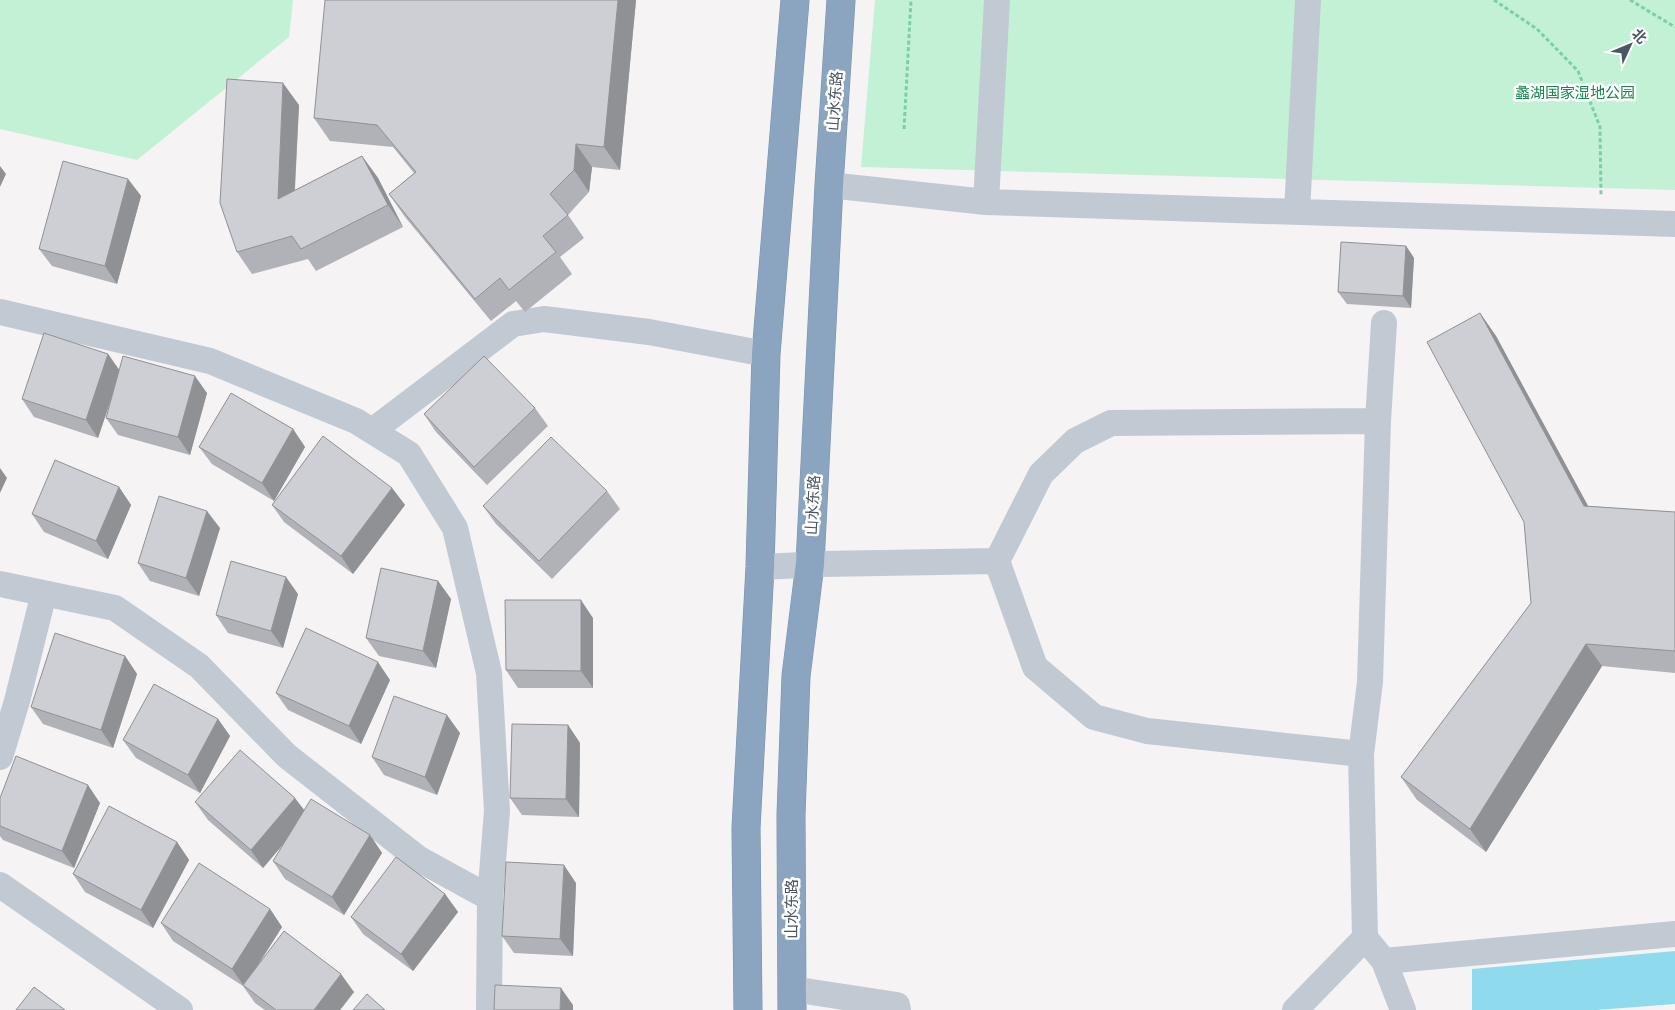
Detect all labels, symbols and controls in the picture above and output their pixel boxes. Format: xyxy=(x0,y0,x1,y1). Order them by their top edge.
north arrow xyxy=(1605,20,1655,70)
text: 北 xyxy=(1628,25,1651,47)
street label: 山水东路 xyxy=(822,70,847,132)
park label: 蠡湖国家湿地公园 xyxy=(1515,82,1635,103)
street label: 山水东路 xyxy=(800,474,825,535)
street label: 山水东路 xyxy=(781,879,802,939)

